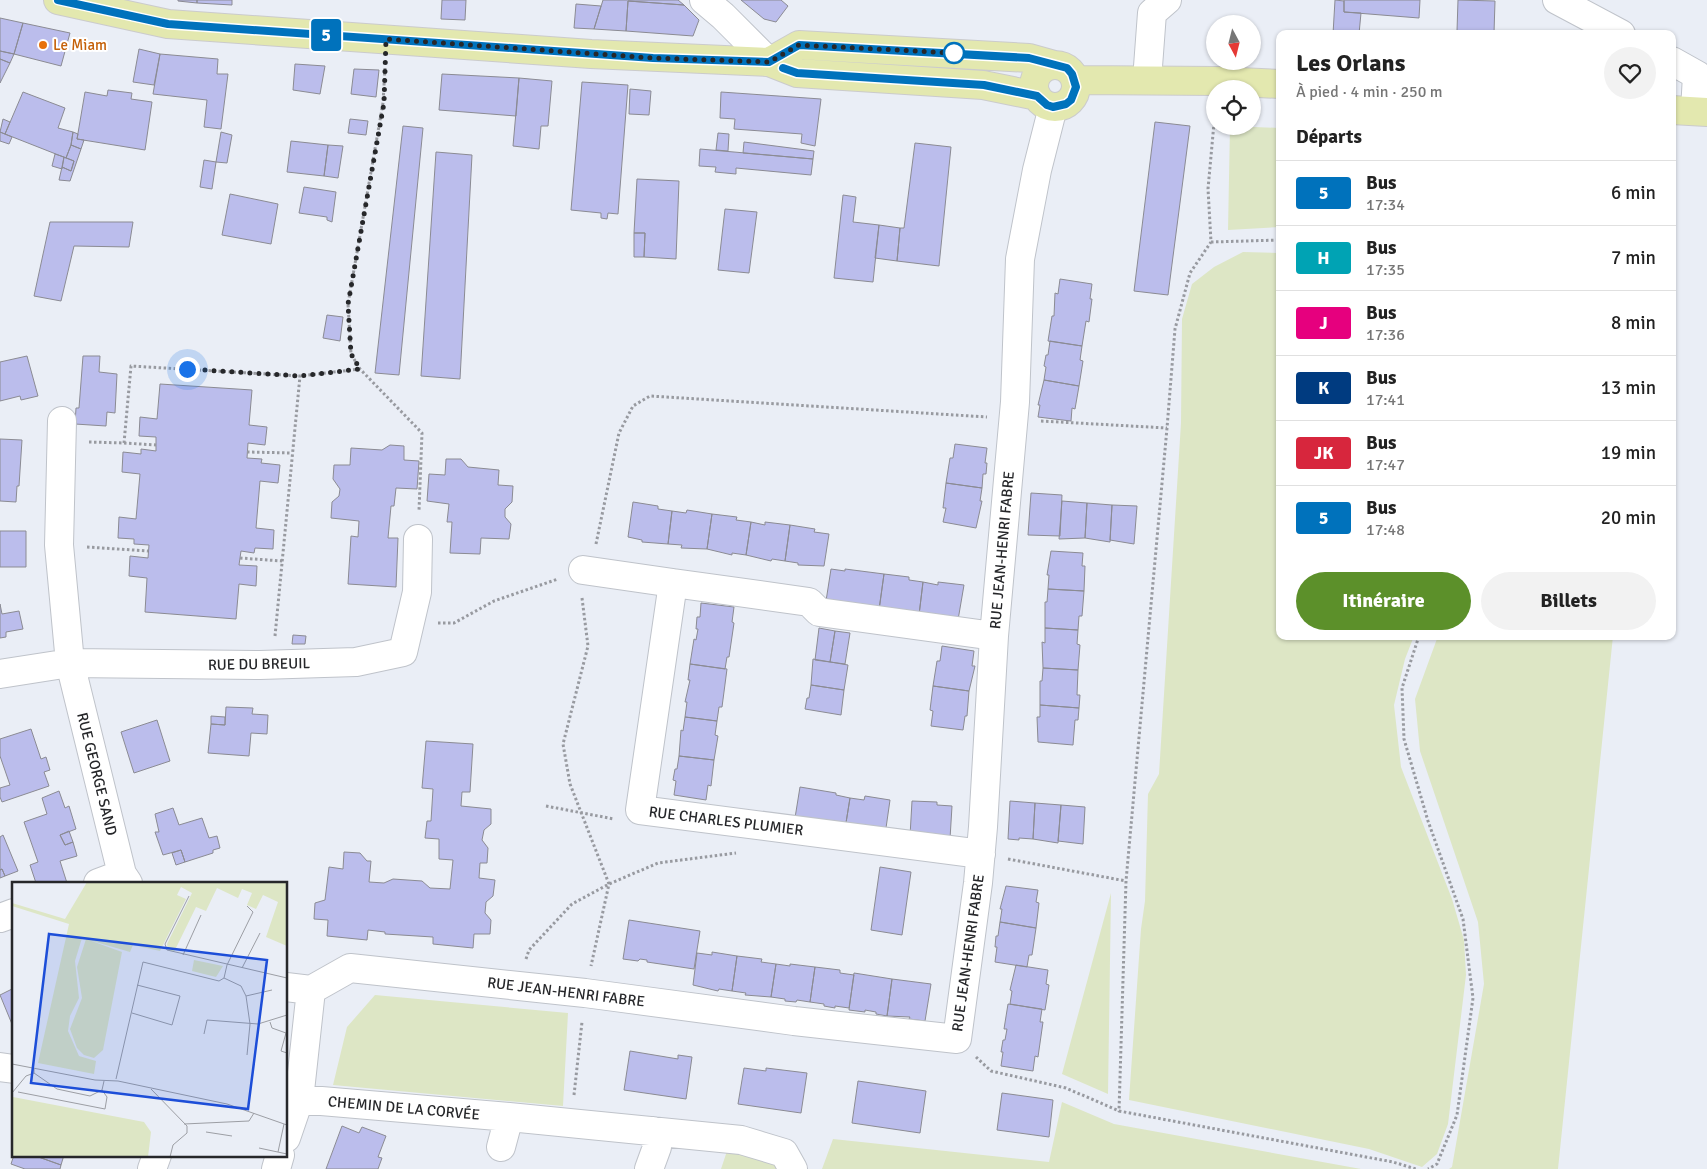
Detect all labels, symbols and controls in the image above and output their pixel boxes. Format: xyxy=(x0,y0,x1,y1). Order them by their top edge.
north arrow xyxy=(1206,15,1261,70)
map controls xyxy=(1206,15,1261,135)
line badge: 5 xyxy=(310,19,342,51)
text: 5 xyxy=(321,24,331,46)
place label: Le Miam xyxy=(53,36,107,54)
marker: Le Miam xyxy=(37,39,49,51)
unlabelled marker xyxy=(943,42,965,64)
button: heart xyxy=(1604,47,1656,99)
text: Les Orlans xyxy=(1296,48,1405,78)
button: locate xyxy=(1206,80,1261,135)
text: À pied · 4 min · 250 m xyxy=(1296,82,1443,102)
text: Départs xyxy=(1296,125,1362,149)
text: Bus xyxy=(1366,171,1397,195)
text: 6 min xyxy=(1611,181,1656,205)
text: 5 xyxy=(1319,182,1328,204)
text: 17:34 xyxy=(1366,195,1405,215)
text: Bus xyxy=(1366,236,1397,260)
text: 7 min xyxy=(1611,246,1656,270)
text: H xyxy=(1317,247,1330,269)
text: 17:35 xyxy=(1366,260,1405,280)
text: Bus xyxy=(1366,301,1397,325)
text: 8 min xyxy=(1611,311,1656,335)
text: J xyxy=(1319,312,1328,334)
text: 17:36 xyxy=(1366,325,1405,345)
your location xyxy=(175,357,200,382)
text: Bus xyxy=(1366,366,1397,390)
text: 13 min xyxy=(1601,376,1656,400)
text: K xyxy=(1318,377,1329,399)
text: 17:41 xyxy=(1366,390,1405,410)
text: Bus xyxy=(1366,431,1397,455)
text: 19 min xyxy=(1601,441,1656,465)
text: JK xyxy=(1314,442,1333,464)
text: 17:47 xyxy=(1366,455,1405,475)
street label: RUE JEAN-HENRI FABRE xyxy=(986,470,1018,630)
text: Bus xyxy=(1366,496,1397,520)
text: 20 min xyxy=(1601,506,1656,530)
text: 5 xyxy=(1319,507,1328,529)
text: 17:48 xyxy=(1366,520,1405,540)
button: Itinéraire xyxy=(1296,572,1471,630)
button: Billets xyxy=(1481,572,1656,630)
street label: RUE DU BREUIL xyxy=(208,654,311,674)
street label: RUE GEORGE SAND xyxy=(73,711,121,837)
street label: RUE CHARLES PLUMIER xyxy=(648,803,804,839)
street label: RUE JEAN-HENRI FABRE xyxy=(948,873,988,1033)
inset map xyxy=(12,882,288,1156)
street label: RUE JEAN-HENRI FABRE xyxy=(486,973,646,1011)
street label: CHEMIN DE LA CORVÉE xyxy=(327,1091,481,1124)

